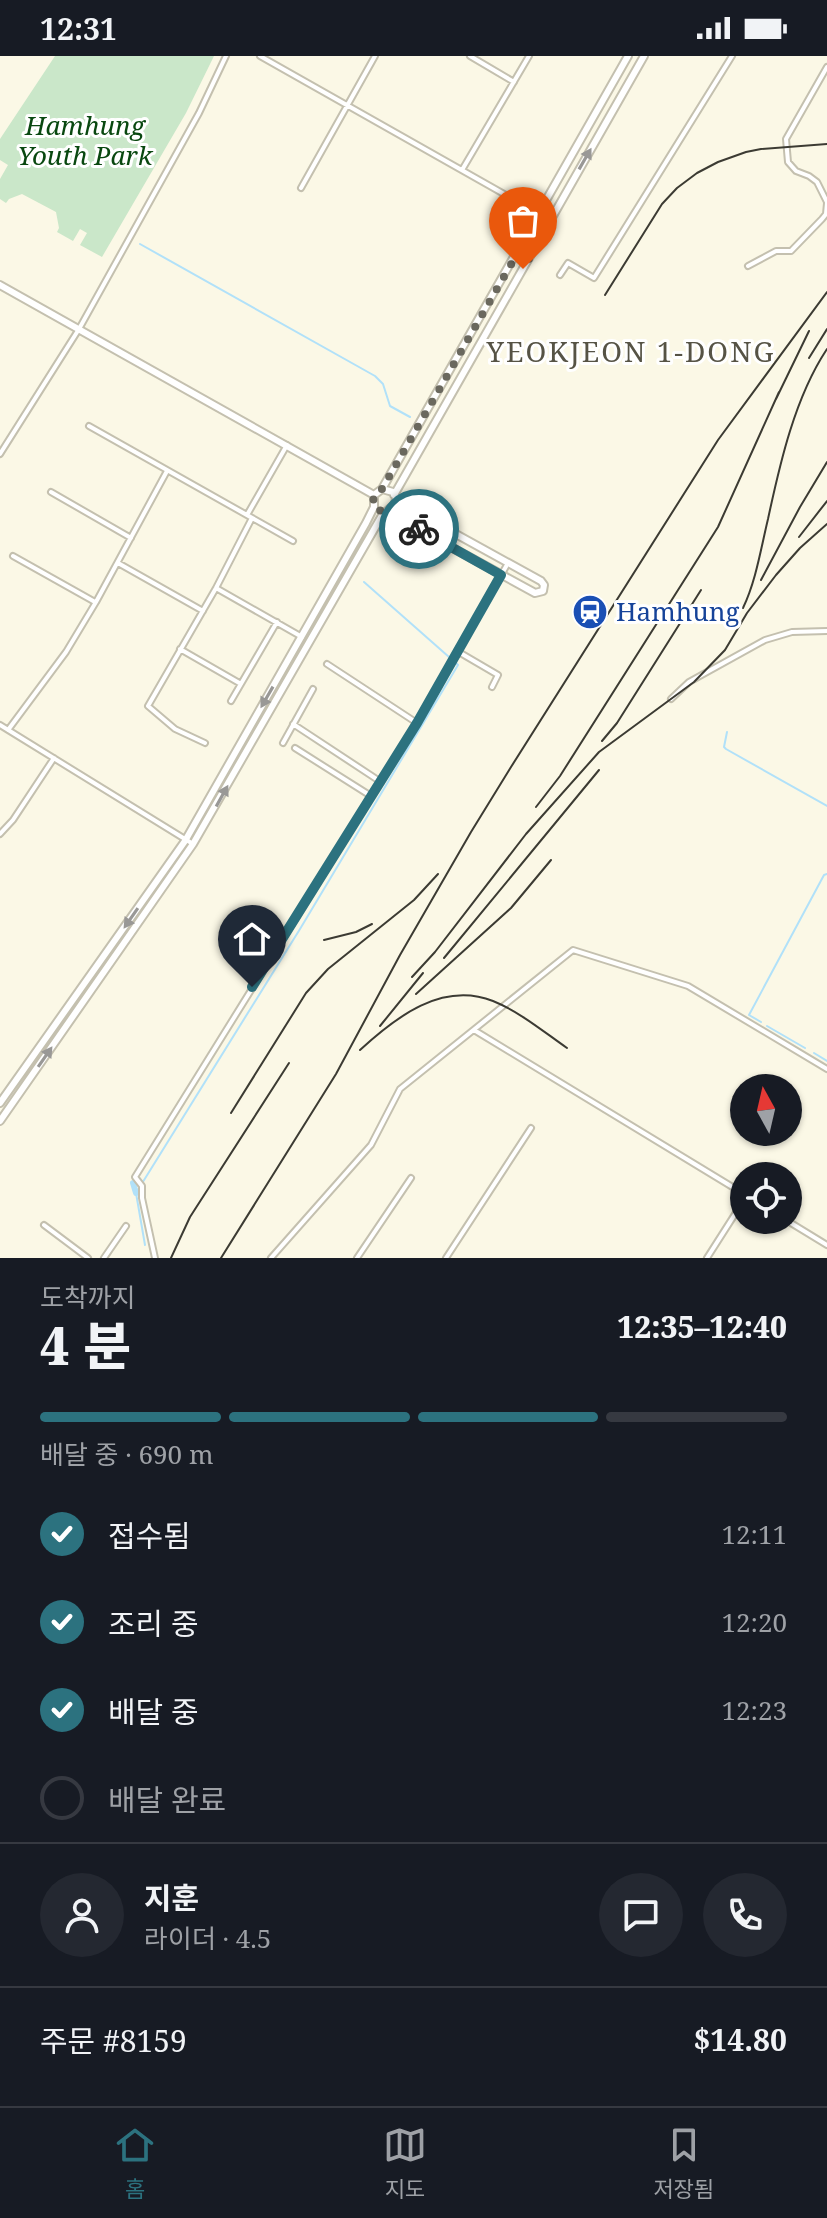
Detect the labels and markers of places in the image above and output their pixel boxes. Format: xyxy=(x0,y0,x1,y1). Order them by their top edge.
pin xyxy=(489,187,557,269)
station icon: Hamhung xyxy=(571,593,609,631)
place label: Hamhung xyxy=(616,593,740,629)
pin xyxy=(218,905,286,987)

